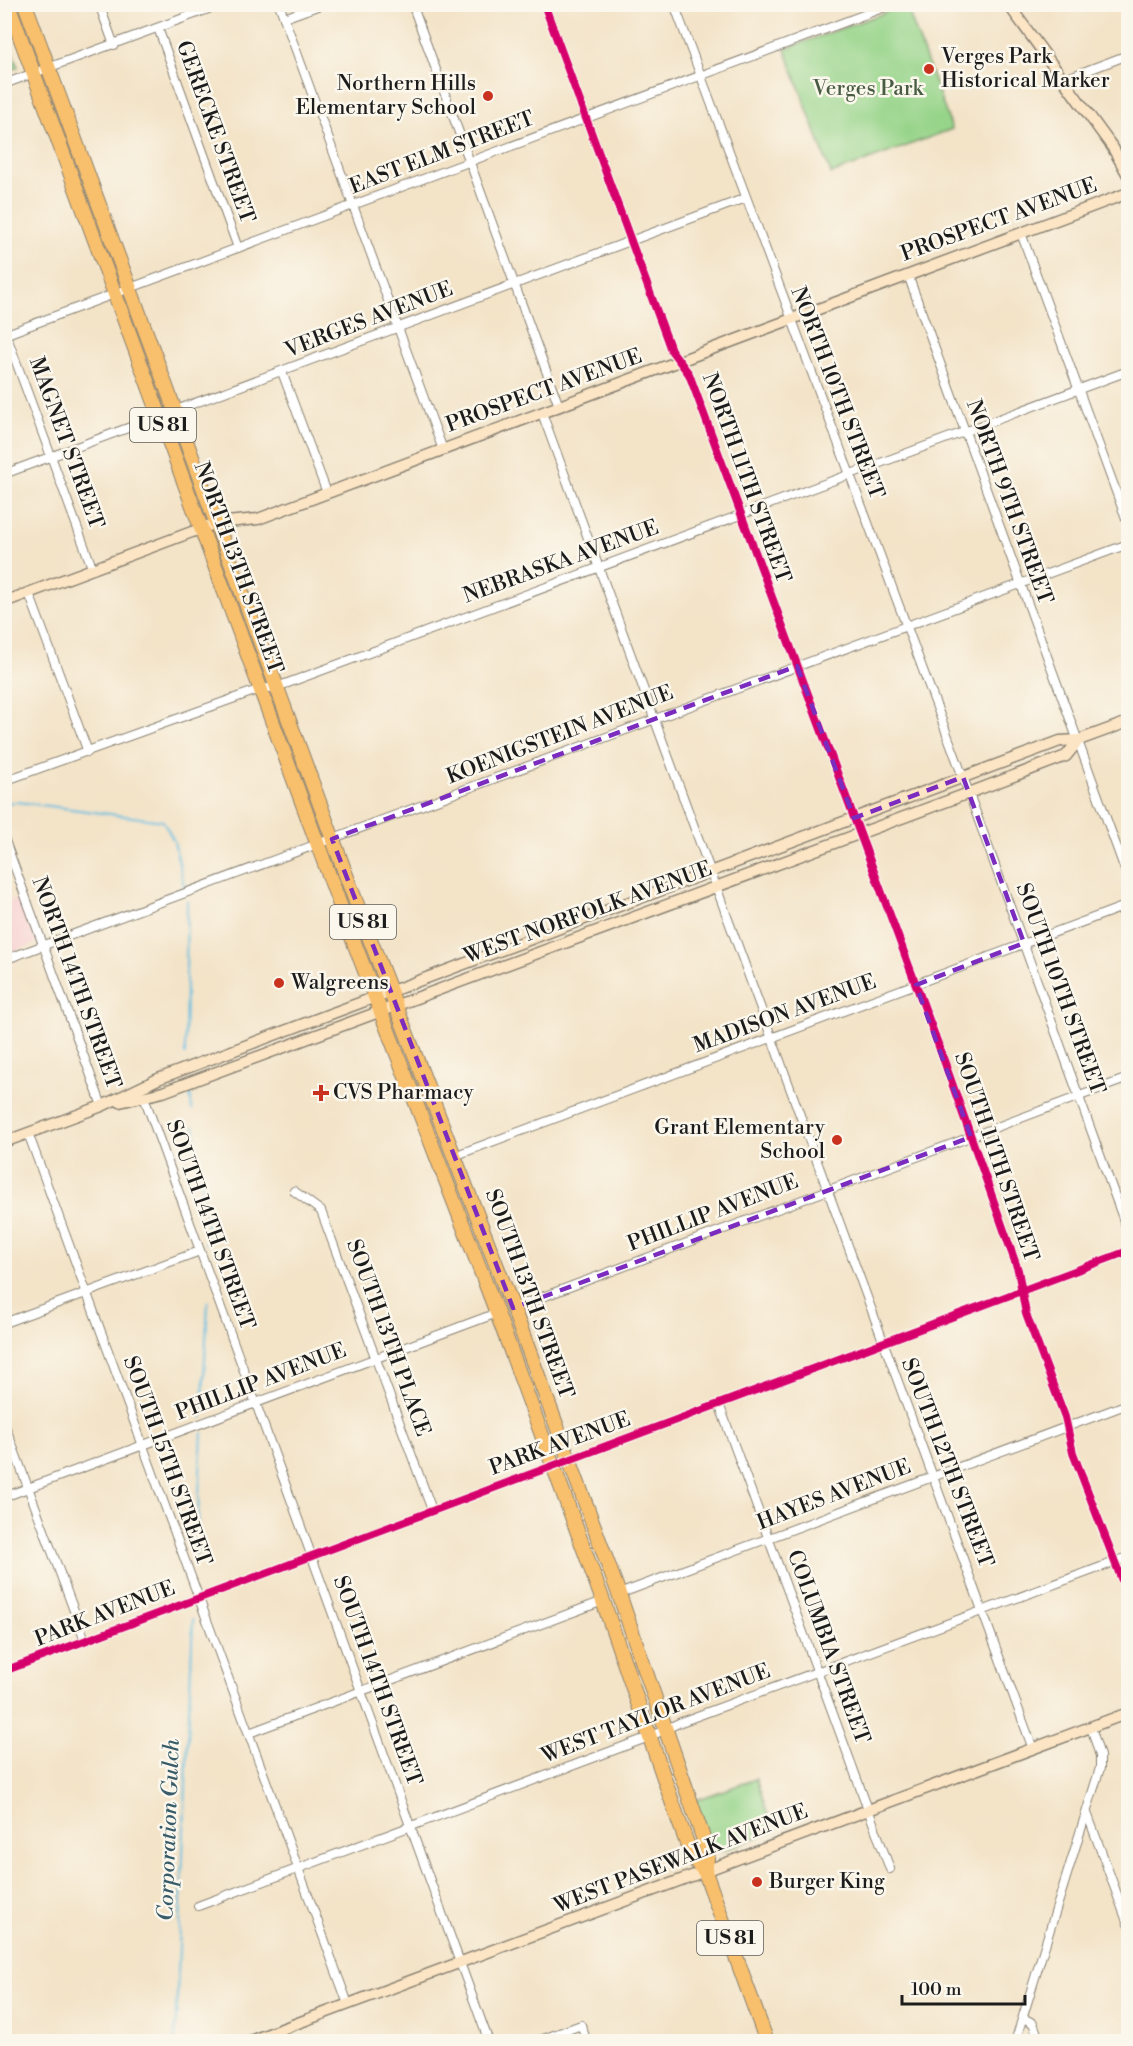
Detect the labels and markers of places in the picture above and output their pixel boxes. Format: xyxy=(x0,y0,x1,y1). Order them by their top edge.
place label: Verges Park Historical Marker xyxy=(940,44,1110,94)
marker: Verges Park Historical Marker xyxy=(922,62,936,76)
place label: Northern Hills Elementary School xyxy=(296,71,476,121)
marker: Northern Hills Elementary School xyxy=(481,89,495,103)
place label: Walgreens xyxy=(290,970,389,996)
marker: Walgreens xyxy=(272,976,286,990)
place label: CVS Pharmacy xyxy=(333,1080,475,1106)
marker: CVS Pharmacy xyxy=(314,1086,328,1100)
place label: Grant Elementary School xyxy=(654,1115,826,1165)
marker: Grant Elementary School xyxy=(830,1133,844,1147)
place label: Burger King xyxy=(768,1869,885,1895)
marker: Burger King xyxy=(750,1875,764,1889)

